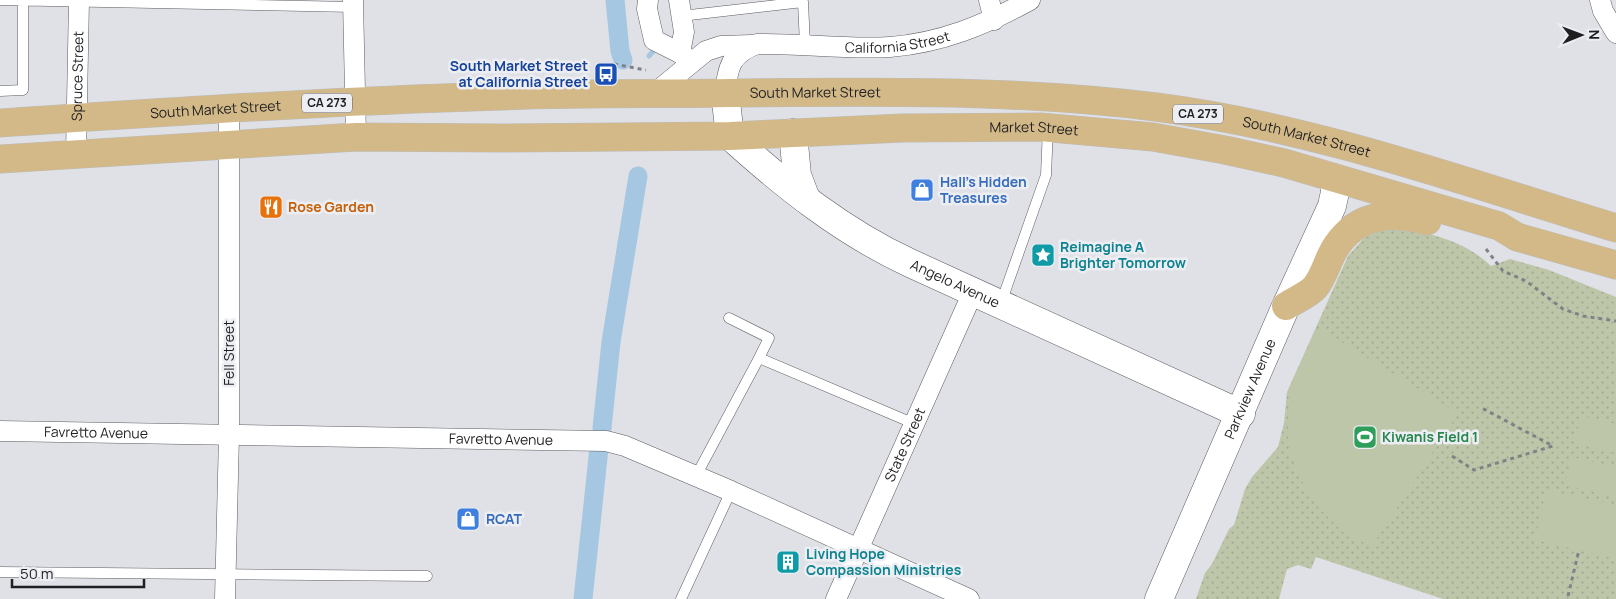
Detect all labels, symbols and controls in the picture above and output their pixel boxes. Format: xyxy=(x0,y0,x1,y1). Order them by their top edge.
north arrow xyxy=(1556,10,1606,60)
street label: California Street xyxy=(845,26,952,57)
street label: Spruce Street xyxy=(67,30,87,121)
text: N xyxy=(1585,30,1604,40)
place label: South Market Street at California Street xyxy=(450,56,588,91)
bus stop icon: South Market Street at California Street xyxy=(593,61,619,87)
street label: South Market Street xyxy=(750,82,881,102)
road number: CA 273 xyxy=(302,94,352,112)
street label: South Market Street xyxy=(150,96,282,122)
road number: CA 273 xyxy=(1173,105,1223,124)
street label: South Market Street xyxy=(1241,112,1373,161)
street label: Market Street xyxy=(989,117,1080,139)
place label: Hall’s Hidden Treasures xyxy=(940,172,1027,207)
shop icon: Hall’s Hidden Treasures xyxy=(909,177,935,203)
restaurant icon: Rose Garden xyxy=(258,194,284,220)
place label: Rose Garden xyxy=(288,197,374,216)
place label: Reimagine A Brighter Tomorrow xyxy=(1060,237,1186,272)
place icon: Reimagine A Brighter Tomorrow xyxy=(1030,242,1056,268)
street label: Angelo Avenue xyxy=(908,255,1003,312)
street label: Fell Street xyxy=(219,320,238,386)
street label: Parkview Avenue xyxy=(1219,335,1280,442)
street label: State Street xyxy=(880,404,929,485)
street label: Favretto Avenue xyxy=(44,422,148,442)
sports icon: Kiwanis Field 1 xyxy=(1352,424,1378,450)
place label: Kiwanis Field 1 xyxy=(1382,427,1478,446)
street label: Favretto Avenue xyxy=(449,428,553,449)
shop icon: RCAT xyxy=(455,506,481,532)
place label: RCAT xyxy=(486,509,522,528)
place label: Living Hope Compassion Ministries xyxy=(806,544,962,579)
building icon: Living Hope Compassion Ministries xyxy=(775,549,801,575)
scale bar xyxy=(12,556,145,588)
text: 50 m xyxy=(20,563,54,584)

